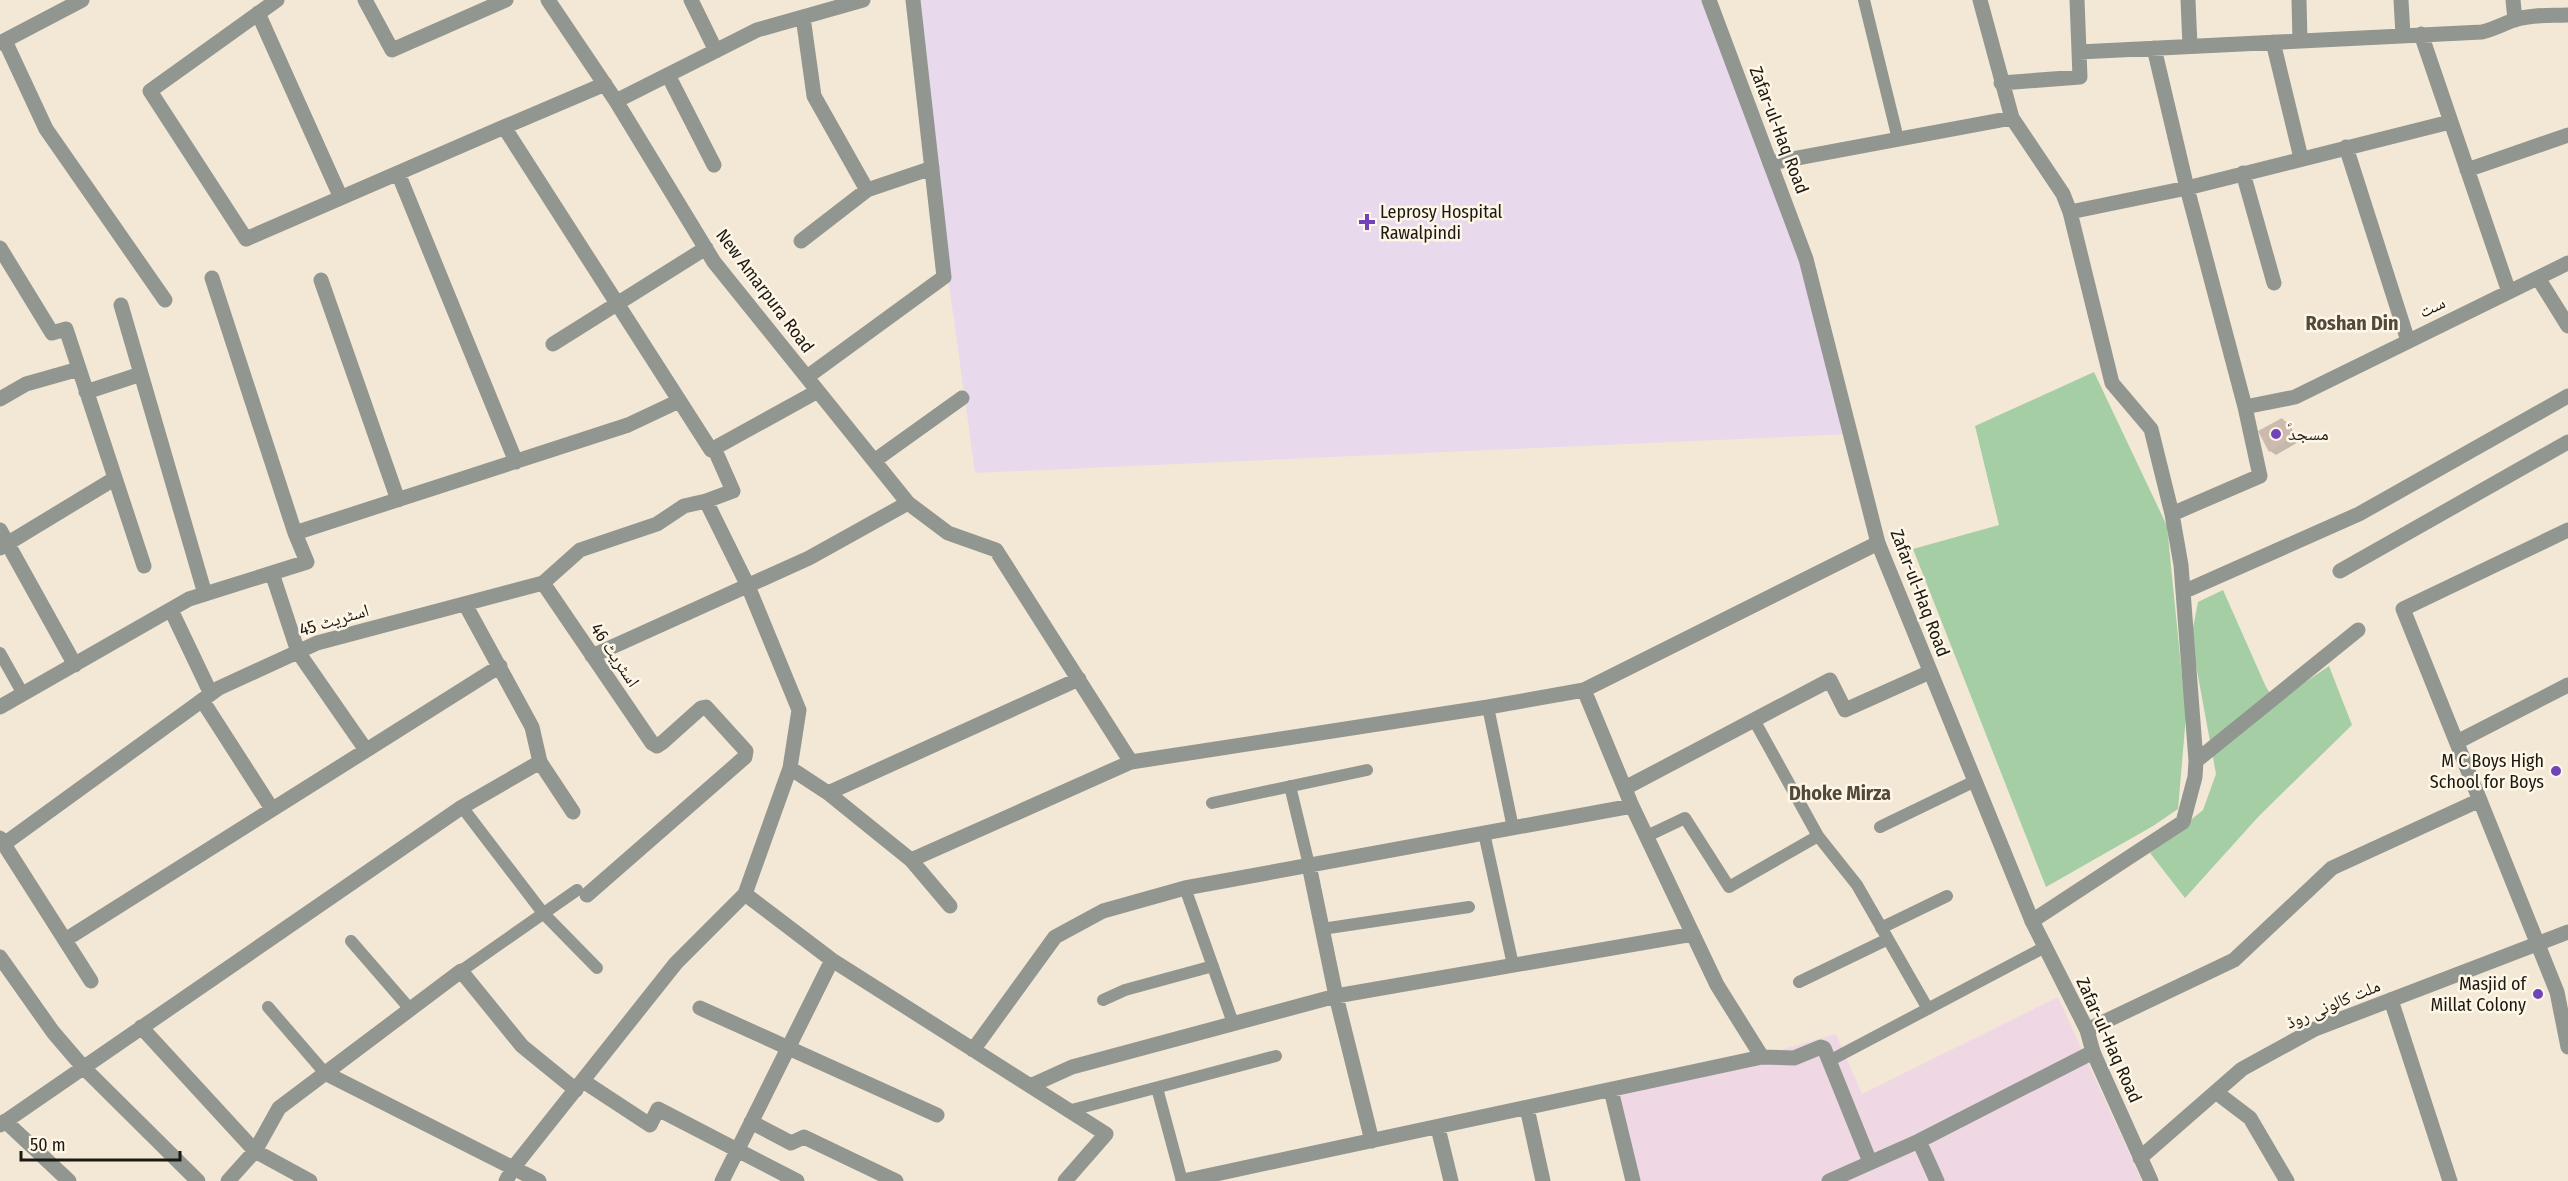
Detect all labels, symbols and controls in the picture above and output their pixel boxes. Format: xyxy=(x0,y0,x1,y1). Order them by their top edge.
street label: Zafar-ul-Haq Road xyxy=(1745,63,1813,197)
place label: Leprosy Hospital Rawalpindi xyxy=(1380,201,1503,244)
marker: Leprosy Hospital Rawalpindi xyxy=(1358,213,1376,231)
street label: New Amarpura Road xyxy=(711,225,819,357)
street label: ست xyxy=(2415,291,2449,323)
district label: Roshan Din xyxy=(2306,311,2399,335)
place label: ؐمسجد xyxy=(2288,423,2329,445)
marker: ؐمسجد xyxy=(2269,427,2283,441)
street label: Zafar-ul-Haq Road xyxy=(1886,526,1954,660)
street label: اسٹریٹ 45 xyxy=(296,599,372,641)
street label: اسٹریٹ 46 xyxy=(586,619,644,691)
place label: M C Boys High School for Boys xyxy=(2430,750,2544,793)
marker: M C Boys High School for Boys xyxy=(2549,764,2563,778)
district label: Dhoke Mirza xyxy=(1789,781,1891,805)
place label: Masjid of Millat Colony xyxy=(2431,973,2527,1016)
street label: Zafar-ul-Haq Road xyxy=(2072,974,2146,1106)
street label: ملت کالونی روڈ xyxy=(2283,974,2383,1034)
marker: Masjid of Millat Colony xyxy=(2531,987,2545,1001)
scale bar xyxy=(21,1124,180,1162)
text: 50 m xyxy=(30,1134,66,1156)

